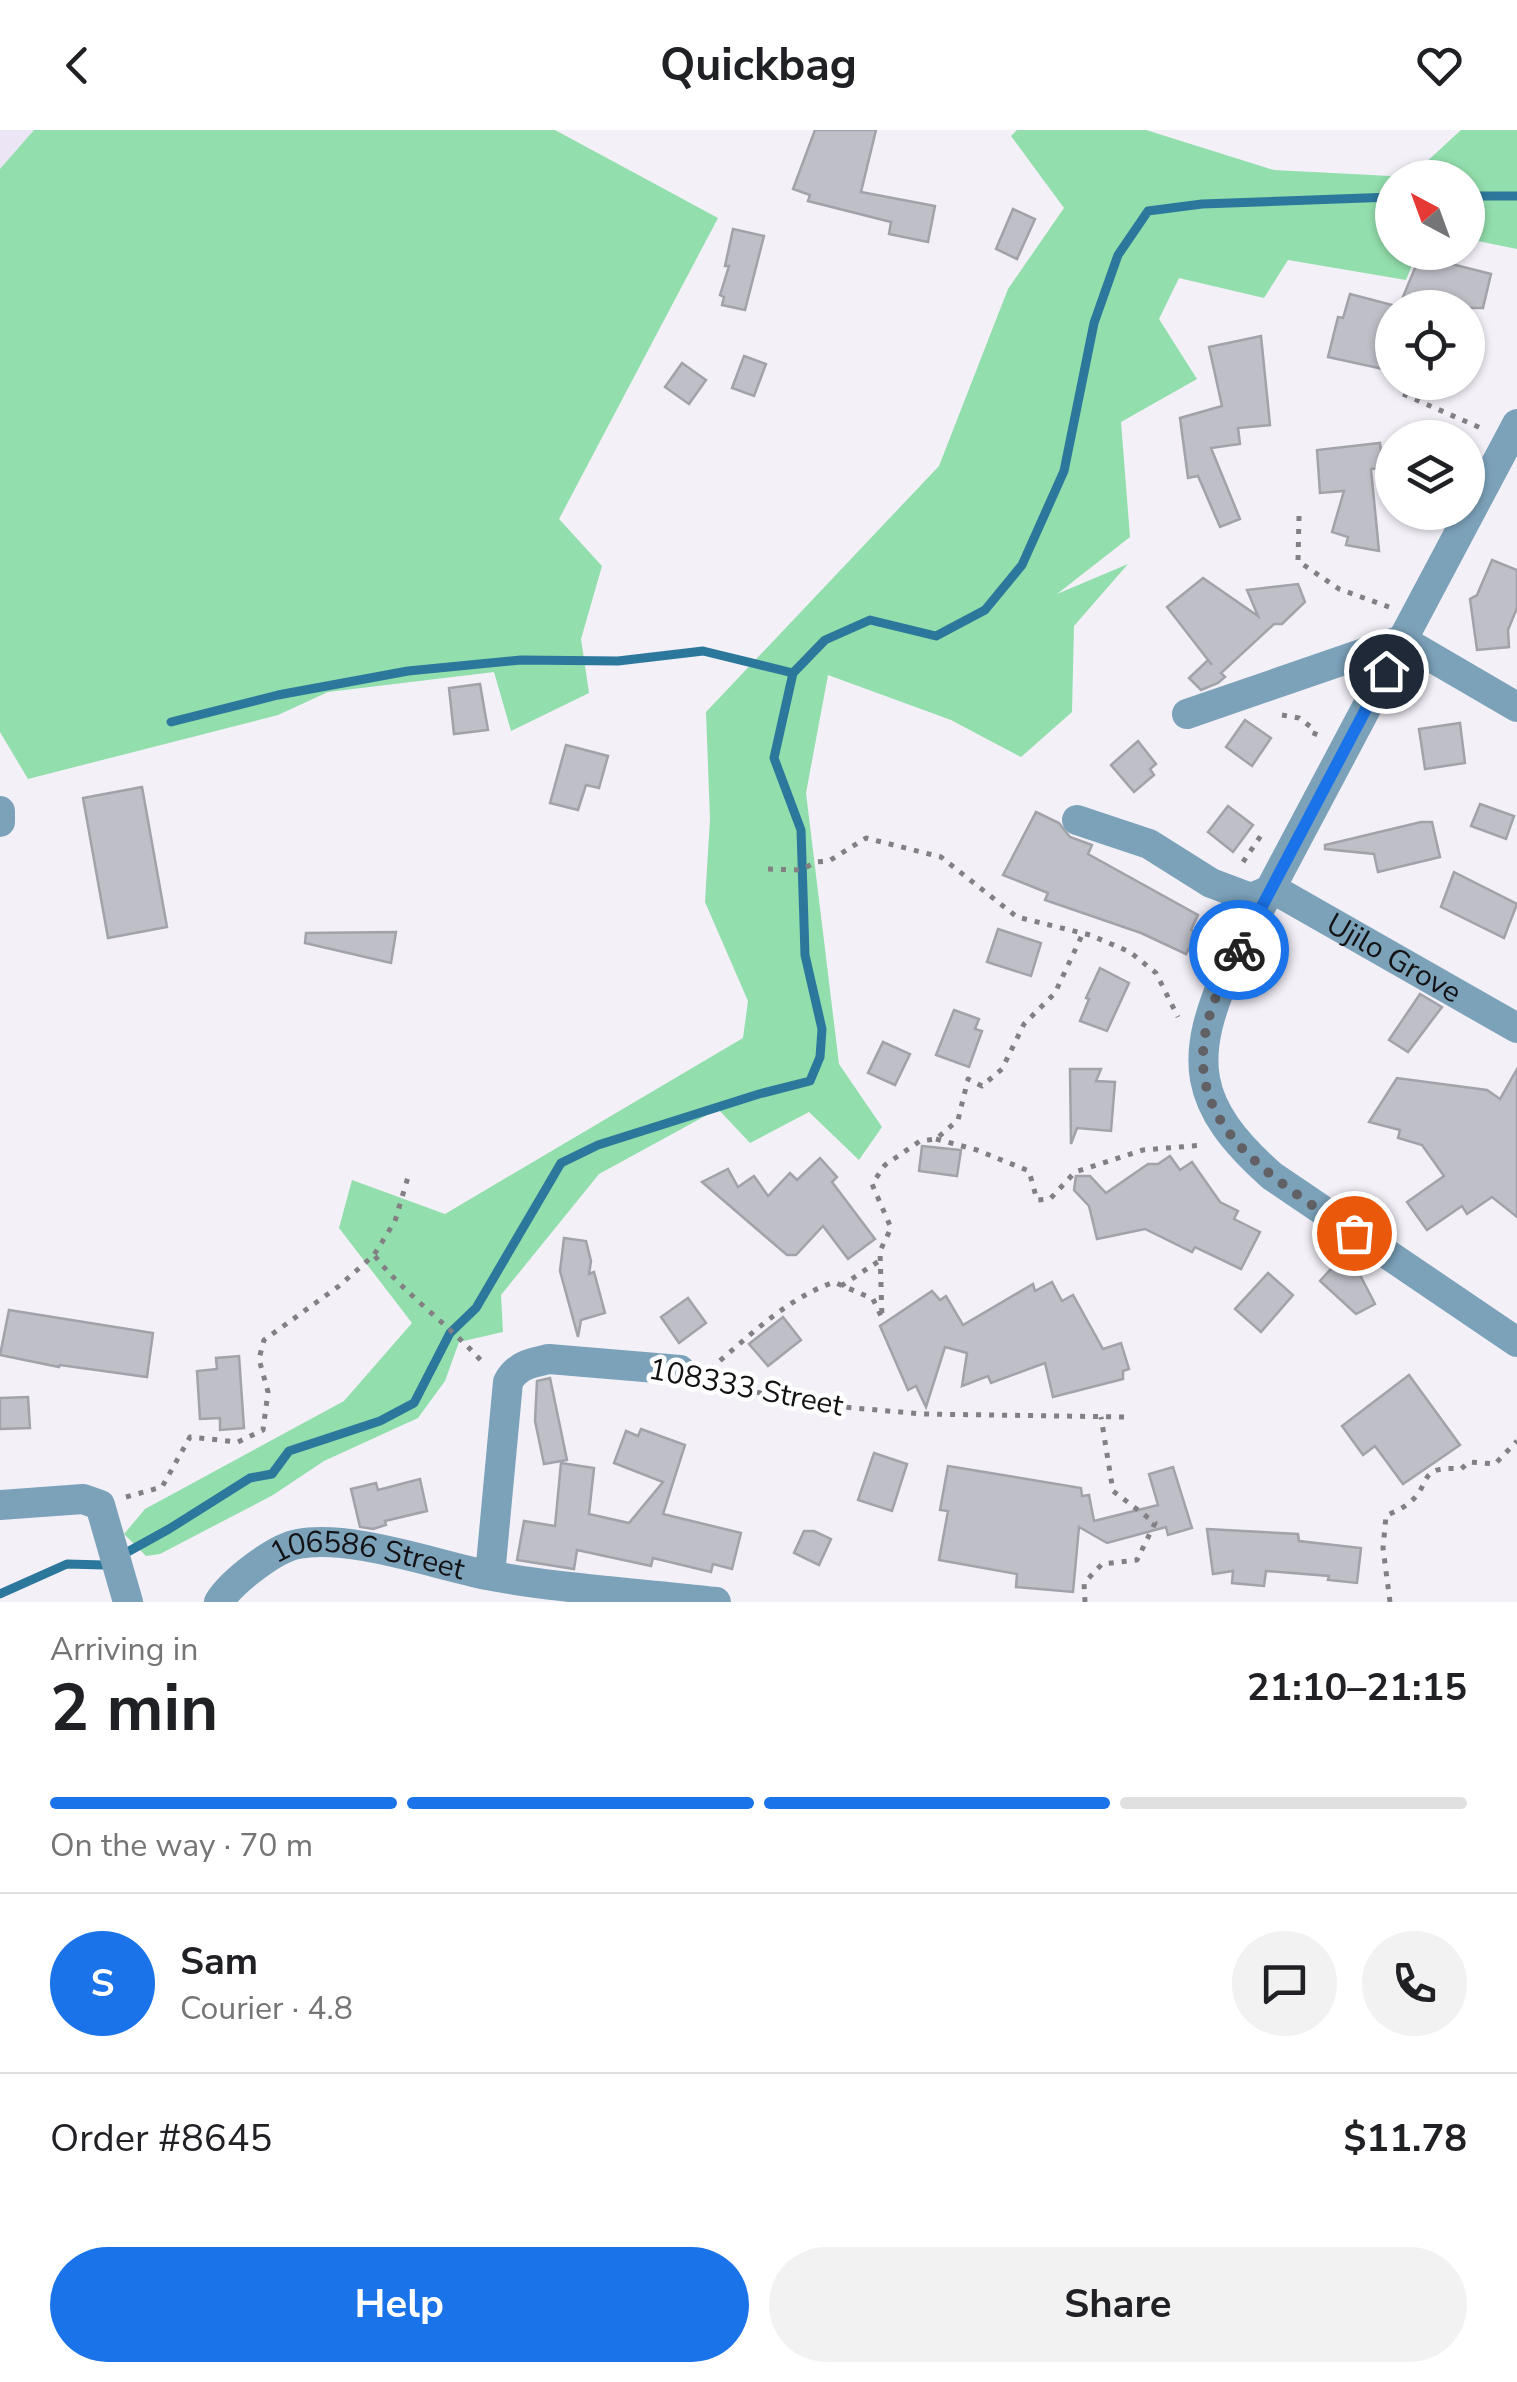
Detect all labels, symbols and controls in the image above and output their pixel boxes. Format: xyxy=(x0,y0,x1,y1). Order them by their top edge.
text: Quickbag xyxy=(660,35,857,96)
icon: back xyxy=(50,38,105,93)
icon: heart xyxy=(1412,38,1467,93)
north arrow xyxy=(1375,160,1485,270)
map controls xyxy=(1375,160,1485,530)
button: locate xyxy=(1375,290,1485,400)
button: layers xyxy=(1375,420,1485,530)
pin xyxy=(1344,629,1429,714)
icon: home xyxy=(1359,644,1414,699)
courier xyxy=(1189,900,1289,1000)
street label: Ujilo Grove xyxy=(1319,904,1469,1013)
icon: bike xyxy=(1212,923,1267,978)
pin xyxy=(1312,1191,1397,1276)
icon: bag xyxy=(1327,1206,1382,1261)
street label: 108333 Street xyxy=(645,1349,847,1427)
street label: 106586 Street xyxy=(263,1522,470,1590)
text: Arriving in xyxy=(50,1628,198,1671)
text: 21:10–21:15 xyxy=(1247,1662,1467,1713)
text: 2 min xyxy=(50,1664,218,1753)
text: On the way · 70 m xyxy=(50,1824,313,1867)
button: chat xyxy=(1232,1931,1337,2036)
button: phone xyxy=(1362,1931,1467,2036)
text: Sam xyxy=(180,1936,258,1987)
text: S xyxy=(91,1958,114,2009)
text: Courier · 4.8 xyxy=(180,1987,353,2030)
text: Order #8645 xyxy=(50,2113,272,2164)
text: $11.78 xyxy=(1344,2113,1467,2164)
button: Help xyxy=(50,2247,749,2362)
button: Share xyxy=(769,2247,1467,2362)

